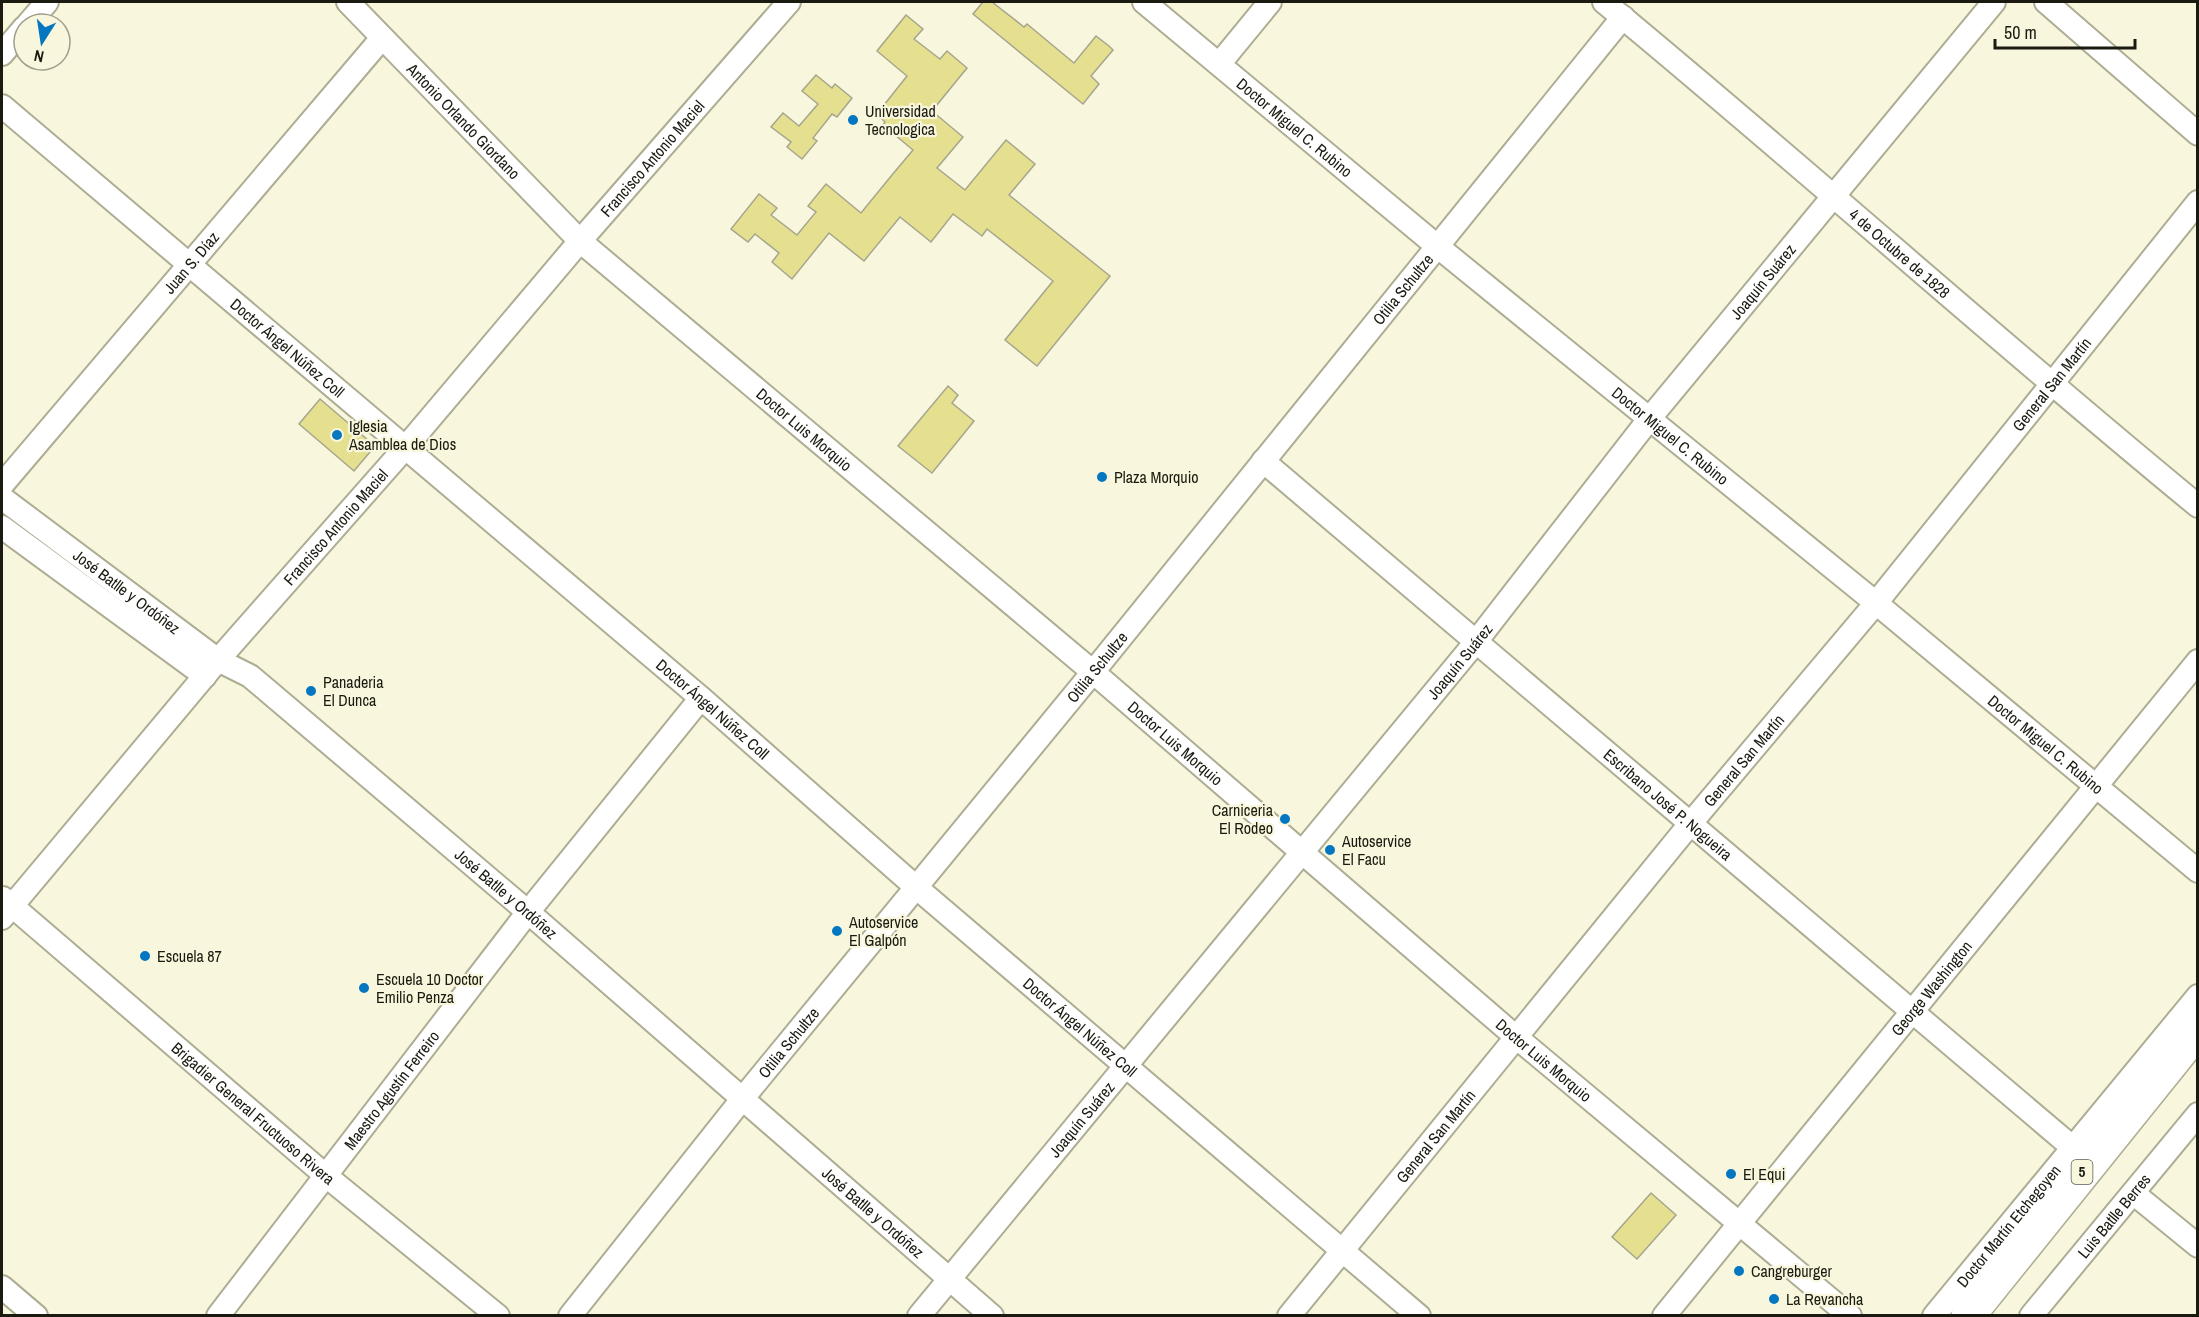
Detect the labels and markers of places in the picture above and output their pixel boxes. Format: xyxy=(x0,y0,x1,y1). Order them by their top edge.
place label: Universidad Tecnologica xyxy=(865,100,936,140)
marker: Universidad Tecnologica xyxy=(846,113,860,127)
place label: Iglesia Asamblea de Dios xyxy=(348,415,456,455)
marker: Iglesia Asamblea de Dios xyxy=(330,428,344,442)
place label: Plaza Morquio xyxy=(1114,466,1199,488)
marker: Plaza Morquio xyxy=(1095,470,1109,484)
place label: Panaderia El Dunca xyxy=(323,671,384,711)
marker: Panaderia El Dunca xyxy=(304,684,318,698)
place label: Carniceria El Rodeo xyxy=(1212,799,1274,839)
marker: Carniceria El Rodeo xyxy=(1278,812,1292,826)
place label: Autoservice El Facu xyxy=(1341,830,1411,870)
marker: Autoservice El Facu xyxy=(1323,843,1337,857)
place label: Autoservice El Galpón xyxy=(848,911,918,951)
marker: Autoservice El Galpón xyxy=(830,924,844,938)
place label: Escuela 87 xyxy=(157,945,222,967)
marker: Escuela 87 xyxy=(138,949,152,963)
place label: Escuela 10 Doctor Emilio Penza xyxy=(376,968,484,1008)
marker: Escuela 10 Doctor Emilio Penza xyxy=(357,981,371,995)
place label: El Equi xyxy=(1743,1163,1785,1185)
marker: El Equi xyxy=(1724,1167,1738,1181)
place label: Cangreburger xyxy=(1751,1260,1833,1282)
marker: Cangreburger xyxy=(1732,1264,1746,1278)
place label: La Revancha xyxy=(1786,1288,1864,1310)
marker: La Revancha xyxy=(1767,1292,1781,1306)

